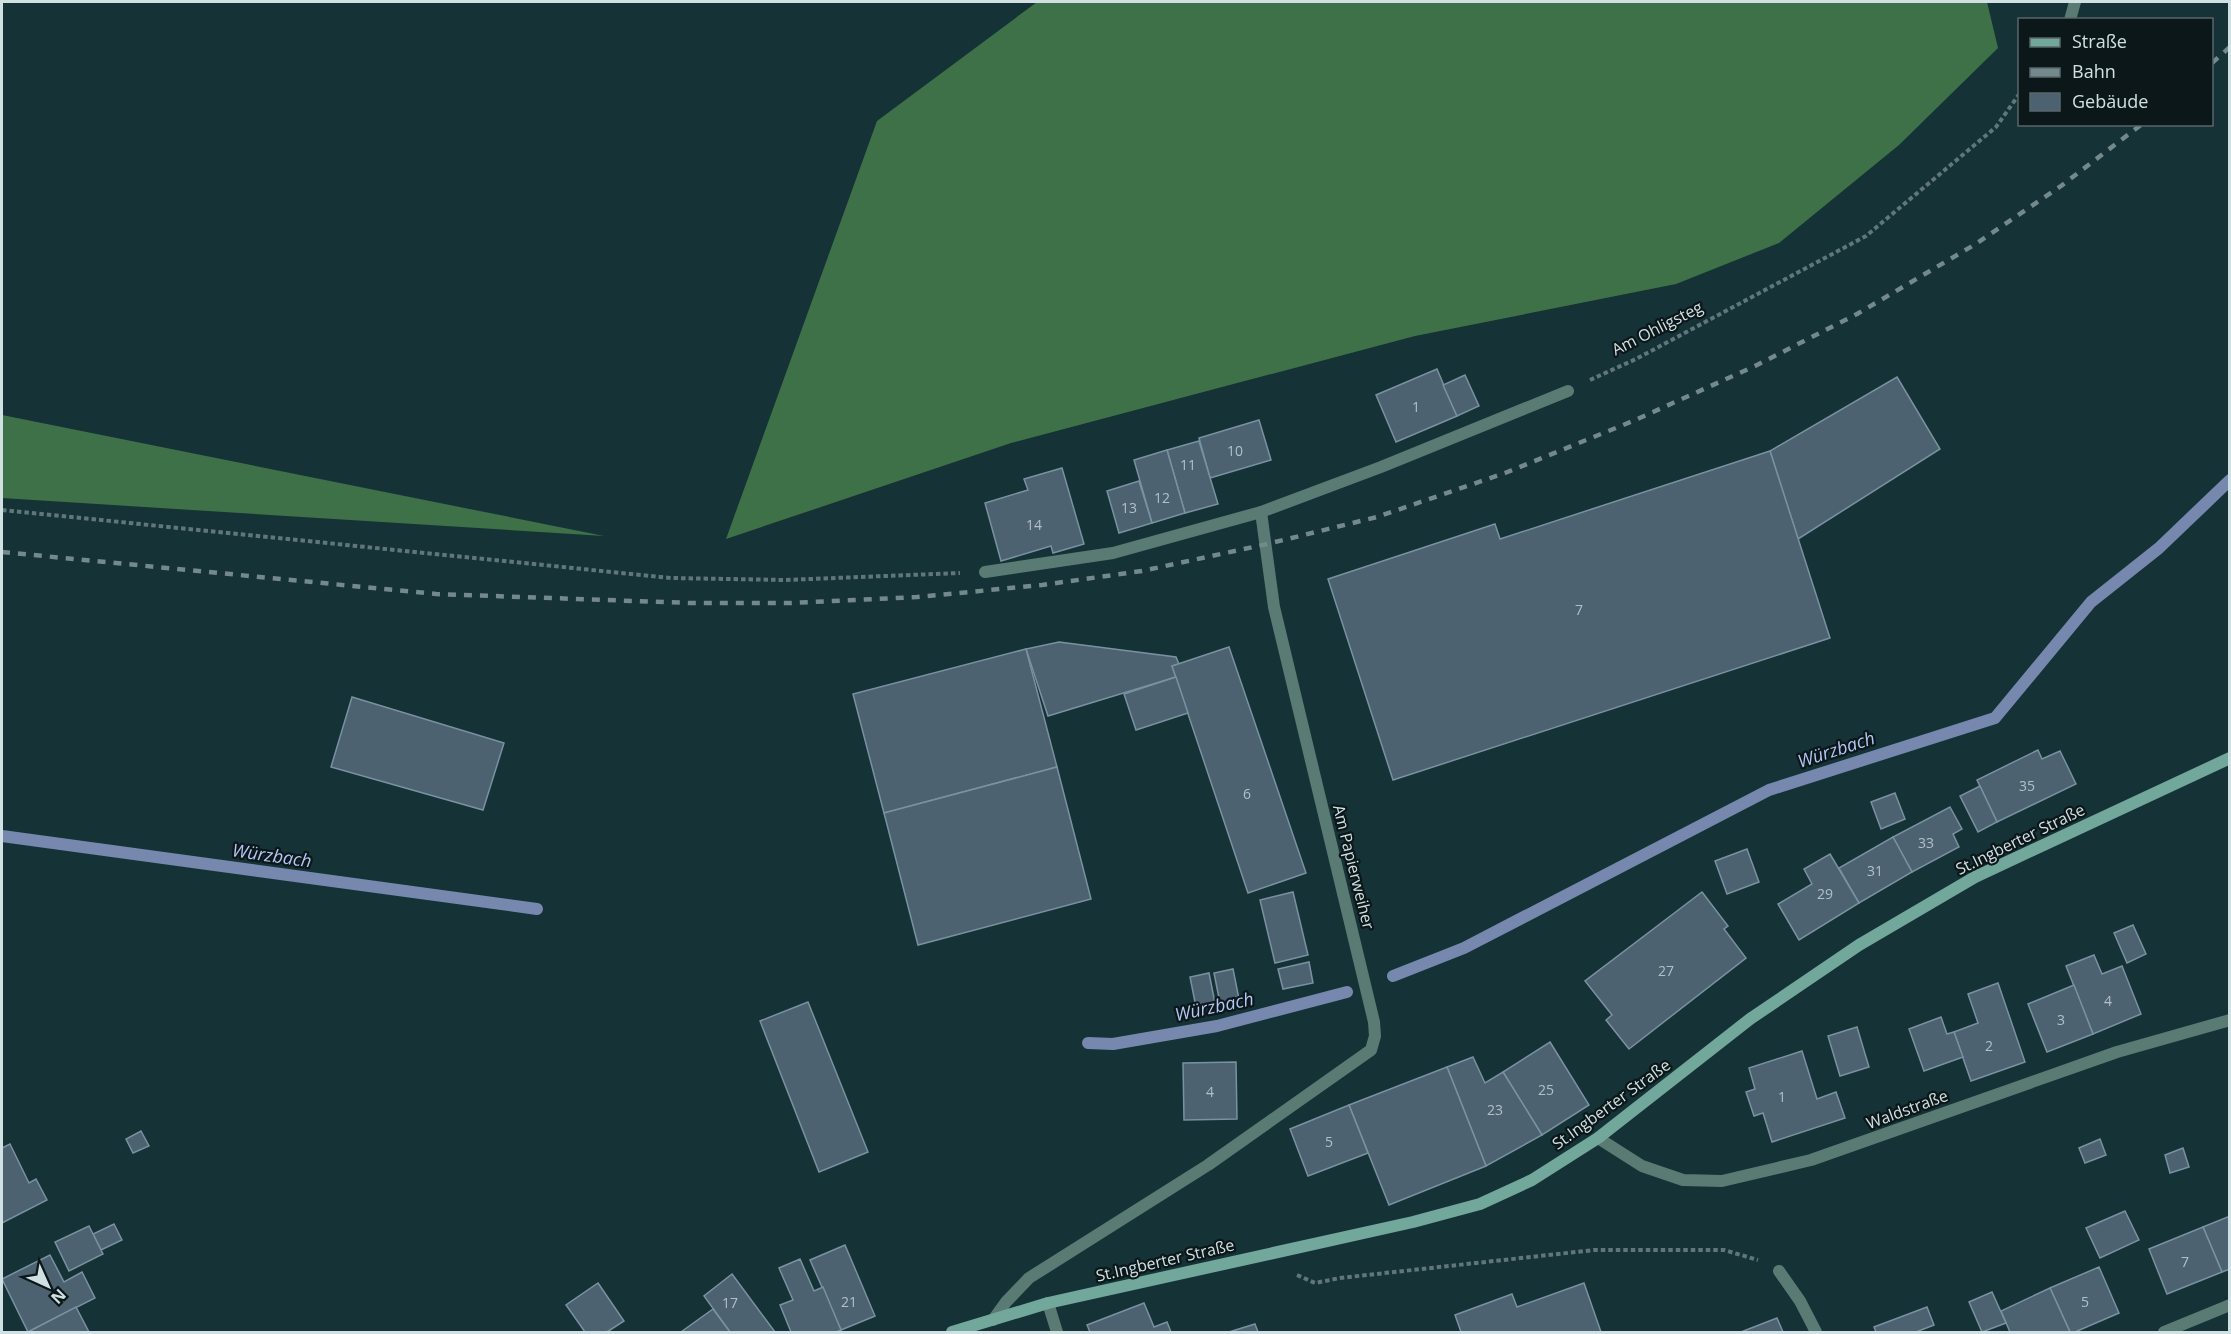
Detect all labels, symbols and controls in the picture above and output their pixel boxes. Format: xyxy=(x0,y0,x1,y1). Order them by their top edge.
legend xyxy=(2018,18,2213,126)
text: Straße xyxy=(2072,29,2127,53)
text: Bahn xyxy=(2072,59,2116,83)
text: Gebäude xyxy=(2072,89,2148,113)
street label: Am Ohligsteg xyxy=(1608,296,1706,360)
house number: 1 xyxy=(1412,397,1420,416)
house number: 10 xyxy=(1227,441,1243,460)
house number: 11 xyxy=(1180,455,1196,474)
house number: 12 xyxy=(1154,488,1170,507)
house number: 13 xyxy=(1121,498,1137,517)
house number: 14 xyxy=(1026,515,1042,534)
house number: 7 xyxy=(1575,600,1583,619)
water label: Würzbach xyxy=(1794,725,1878,773)
house number: 35 xyxy=(2019,776,2035,795)
house number: 6 xyxy=(1243,784,1251,803)
street label: St.Ingberter Straße xyxy=(1952,798,2088,880)
street label: Am Papierweiher xyxy=(1328,802,1380,932)
house number: 33 xyxy=(1918,833,1934,852)
water label: Würzbach xyxy=(231,838,313,872)
house number: 31 xyxy=(1867,861,1883,880)
house number: 29 xyxy=(1817,884,1833,903)
house number: 27 xyxy=(1658,961,1674,980)
water label: Würzbach xyxy=(1172,986,1256,1026)
house number: 4 xyxy=(2104,991,2112,1010)
house number: 3 xyxy=(2057,1010,2065,1029)
house number: 2 xyxy=(1985,1036,1993,1055)
street label: St.Ingberter Straße xyxy=(1547,1054,1675,1154)
house number: 25 xyxy=(1538,1080,1554,1099)
house number: 4 xyxy=(1206,1082,1214,1101)
street label: Waldstraße xyxy=(1863,1084,1951,1134)
house number: 1 xyxy=(1778,1087,1786,1106)
house number: 23 xyxy=(1487,1100,1503,1119)
house number: 5 xyxy=(1325,1132,1333,1151)
street label: St.Ingberter Straße xyxy=(1094,1233,1236,1287)
house number: 7 xyxy=(2181,1252,2189,1271)
north arrow xyxy=(18,1256,78,1316)
text: N xyxy=(46,1284,71,1309)
house number: 21 xyxy=(841,1292,857,1311)
house number: 5 xyxy=(2081,1292,2089,1311)
house number: 17 xyxy=(722,1293,738,1312)

